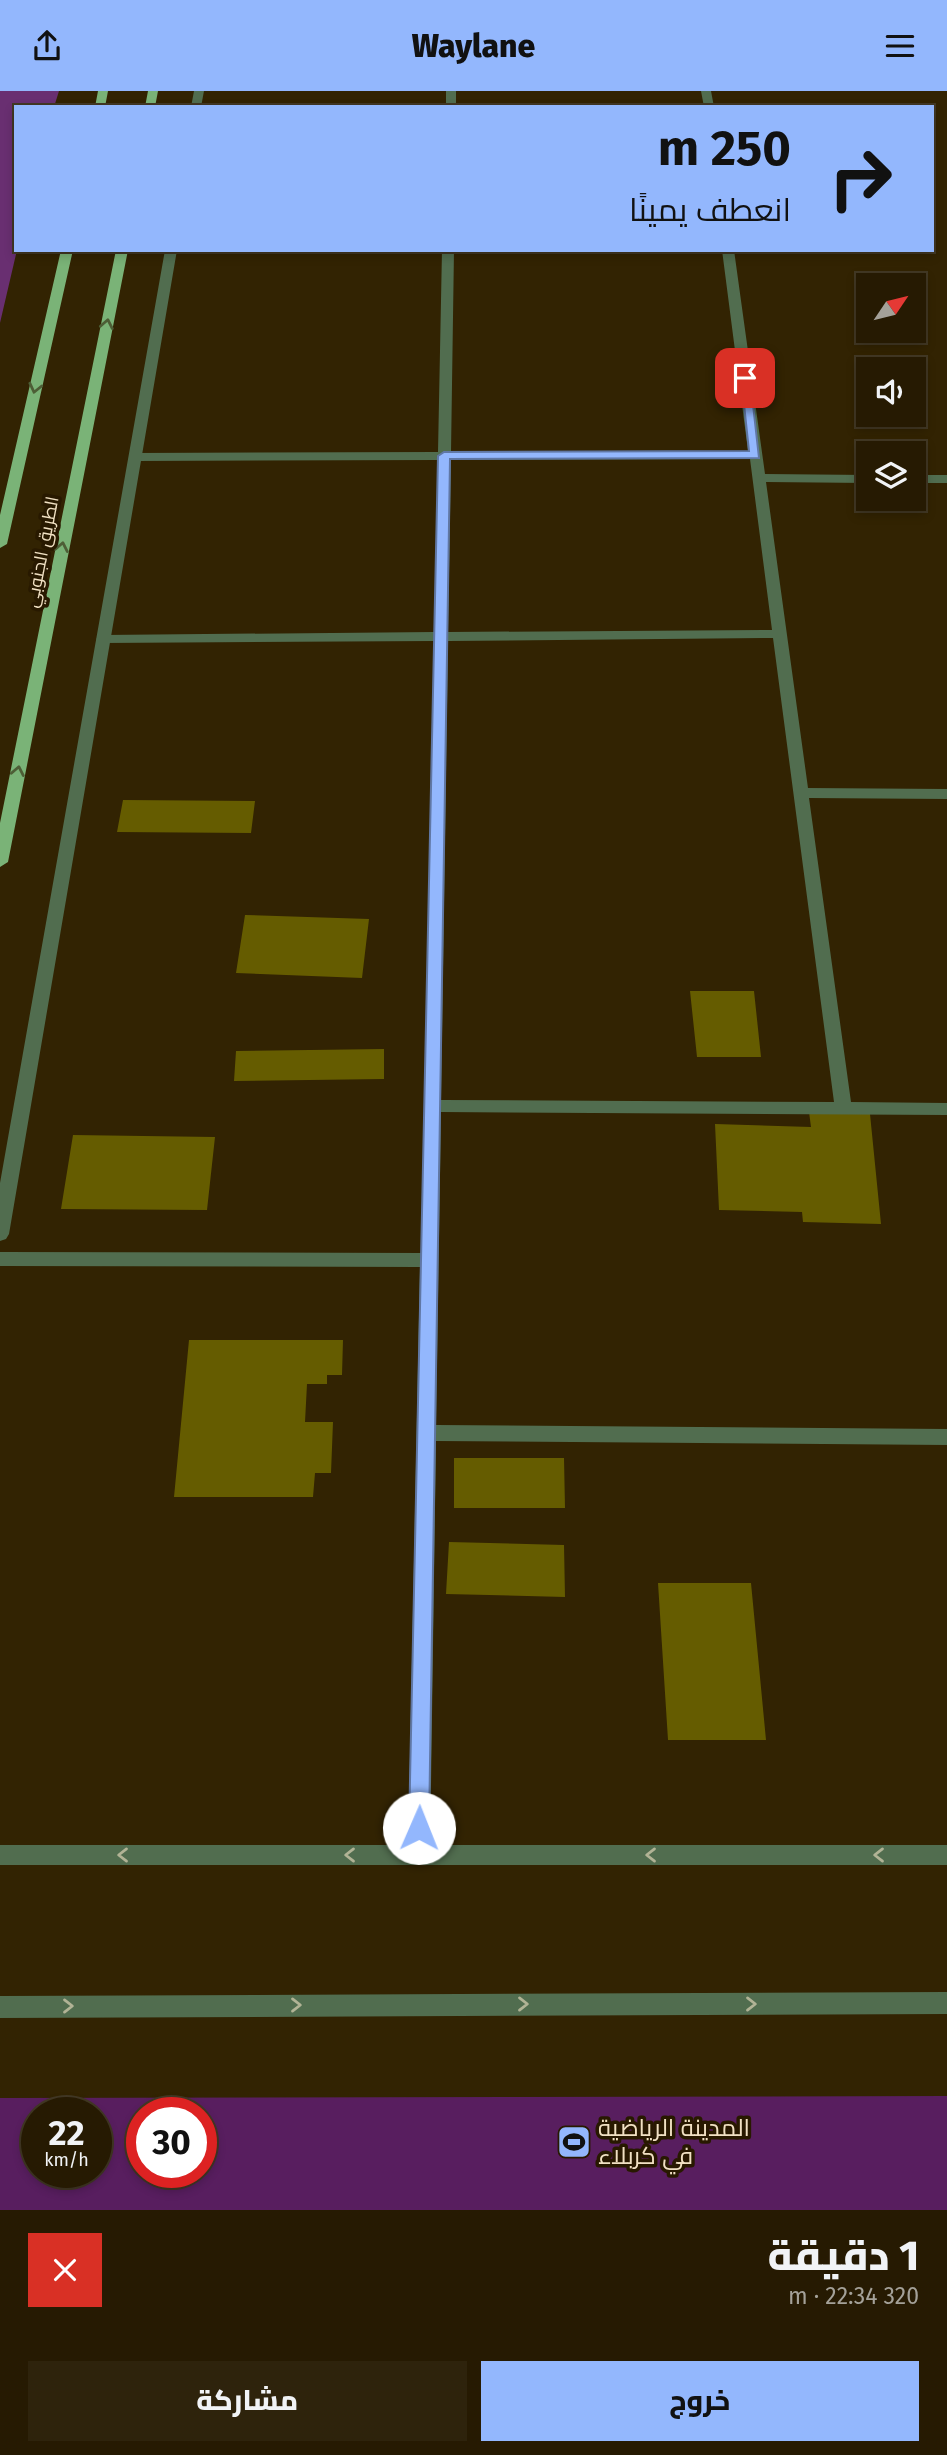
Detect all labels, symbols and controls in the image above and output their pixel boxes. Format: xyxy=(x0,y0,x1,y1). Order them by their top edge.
icon: share xyxy=(28,27,66,65)
text: Waylane xyxy=(412,27,535,65)
icon: menu xyxy=(881,27,919,65)
text: 250 m xyxy=(658,119,791,178)
icon: right xyxy=(815,133,906,224)
text: انعطف يمينًا xyxy=(629,191,791,229)
north arrow xyxy=(856,273,926,343)
map controls xyxy=(856,273,926,511)
one-way arrow xyxy=(98,318,113,330)
pin xyxy=(715,348,775,408)
button: sound xyxy=(856,357,926,427)
icon: arrive xyxy=(726,359,764,397)
one-way arrow xyxy=(29,382,44,394)
button: layers xyxy=(856,441,926,511)
street label: الطريق الجنوبي xyxy=(20,495,67,610)
one-way arrow xyxy=(54,541,69,553)
one-way arrow xyxy=(10,765,25,777)
position arrow xyxy=(382,1791,456,1865)
one-way arrow xyxy=(117,1847,128,1863)
one-way arrow xyxy=(345,1847,355,1863)
one-way arrow xyxy=(646,1847,656,1863)
one-way arrow xyxy=(873,1847,884,1863)
one-way arrow xyxy=(745,1996,756,2011)
one-way arrow xyxy=(291,1997,301,2013)
one-way arrow xyxy=(518,1997,529,2012)
one-way arrow xyxy=(63,1998,74,2014)
speed limit sign: 30 xyxy=(126,2097,217,2188)
text: 22 xyxy=(48,2112,85,2154)
place label: المدينة الرياضية في كربلاء xyxy=(598,2114,750,2175)
sports icon: المدينة الرياضية في كربلاء xyxy=(555,2123,593,2161)
text: km/h xyxy=(44,2149,89,2171)
text: 1 دقيقة xyxy=(768,2231,919,2281)
button: close xyxy=(28,2233,102,2307)
text: 320 m · 22:34 xyxy=(788,2282,919,2310)
button: مشاركة xyxy=(28,2361,467,2441)
button: خروج xyxy=(481,2361,919,2441)

